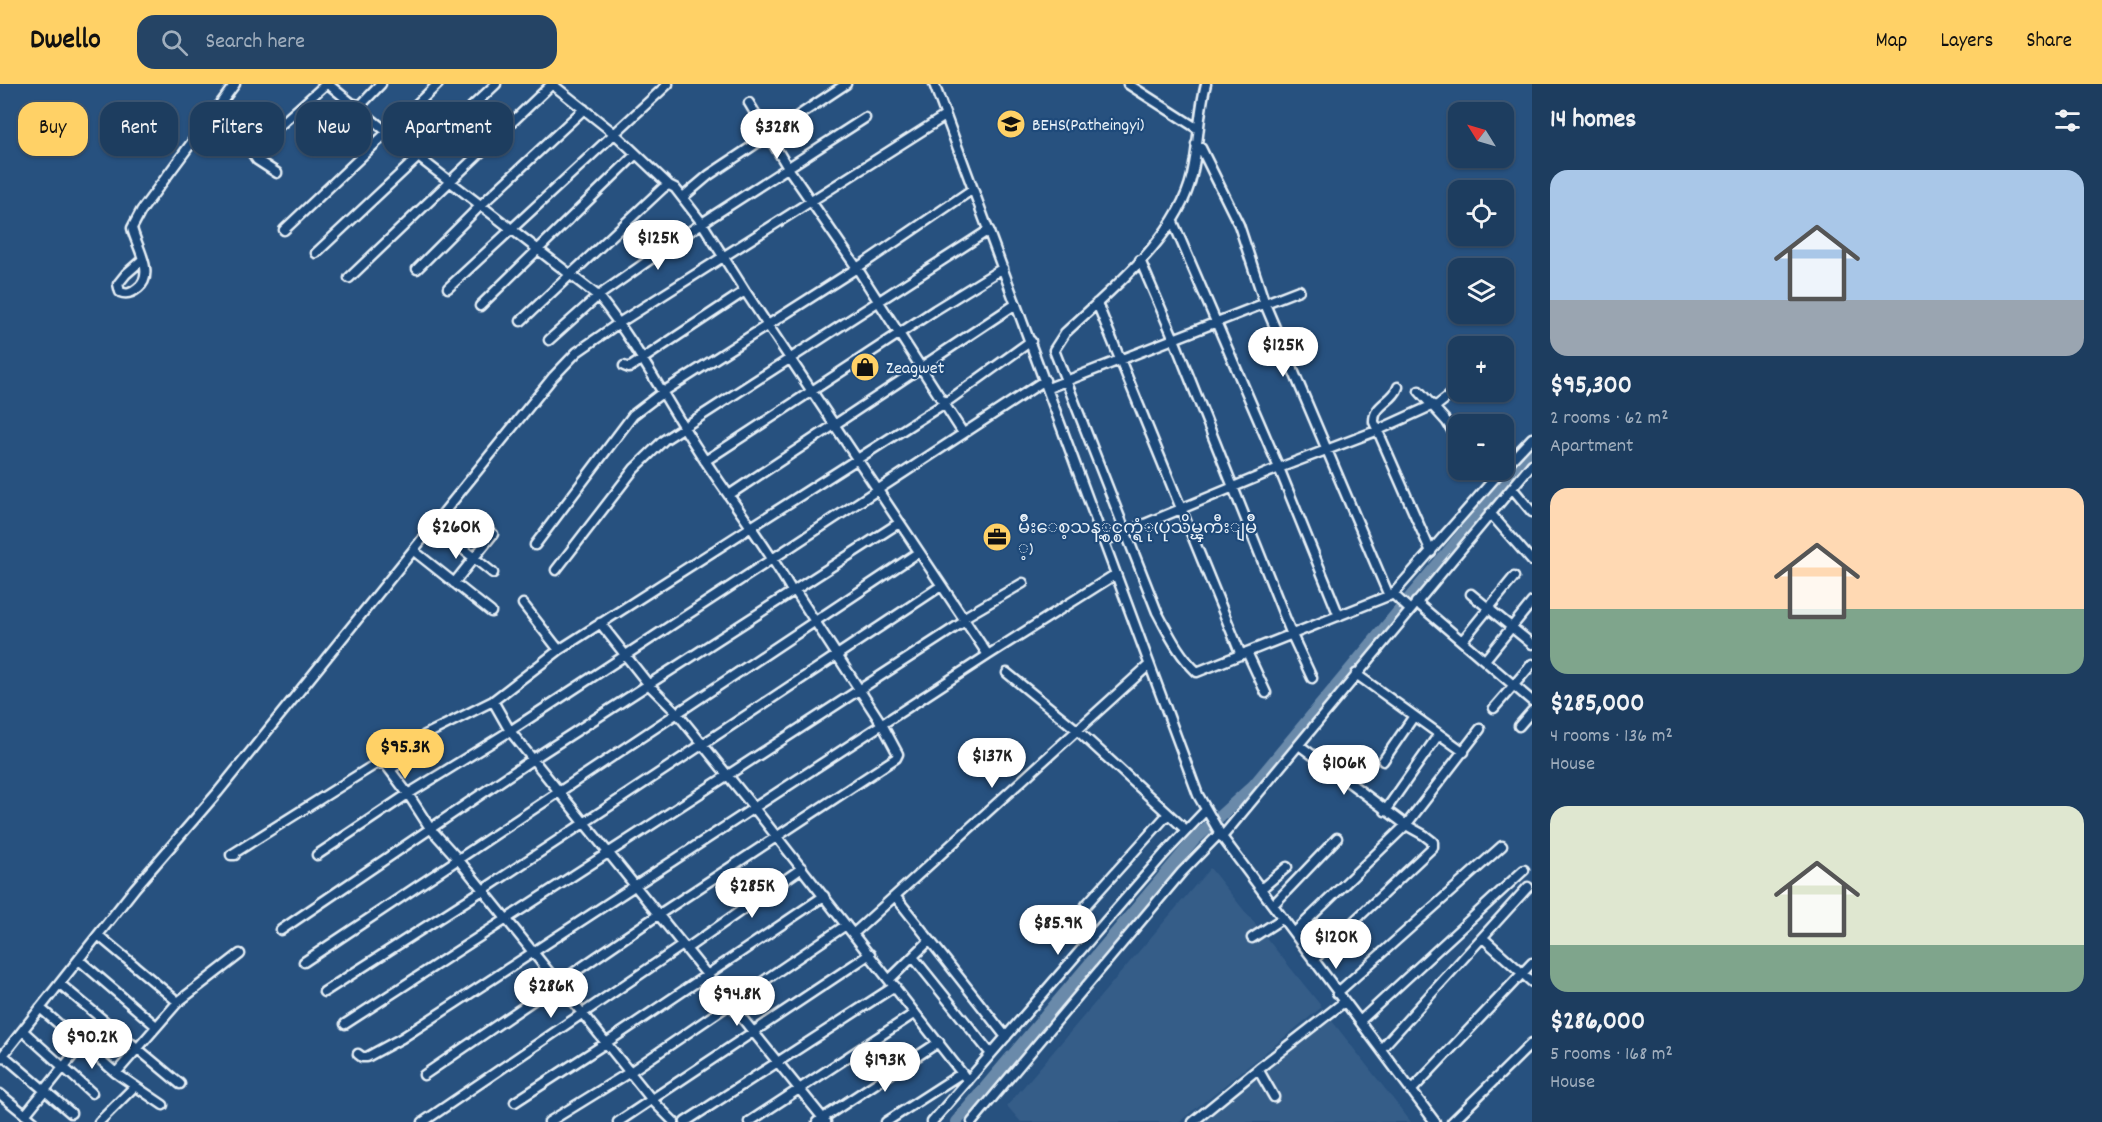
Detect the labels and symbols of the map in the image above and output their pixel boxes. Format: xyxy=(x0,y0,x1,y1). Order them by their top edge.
north arrow xyxy=(1448,102,1514,168)
school or university icon: BEHS(Patheingyi) xyxy=(995,108,1027,140)
pin: $328K xyxy=(735,109,819,160)
place label: BEHS(Patheingyi) xyxy=(1032,114,1144,139)
pin: $125K xyxy=(616,220,700,271)
pin: $125K xyxy=(1241,327,1325,378)
shop icon: Zeagwet xyxy=(849,351,881,383)
place label: Zeagwet xyxy=(886,357,945,382)
pin: $260K xyxy=(414,509,498,560)
place label: မ်ိဳးေစ့သန့္စင္စက္ရံု(ပုသိမ္ၾကီးျမိဳ ့) xyxy=(1018,513,1257,563)
office icon: မ်ိဳးေစ့သန့္စင္စက္ရံု(ပုသိမ္ၾကီးျမိဳ ့) xyxy=(981,521,1013,553)
pin: $95.3K xyxy=(356,729,454,780)
pin: $137K xyxy=(950,738,1034,789)
pin: $106K xyxy=(1302,745,1386,796)
pin: $285K xyxy=(710,868,794,919)
pin: $85.9K xyxy=(1009,905,1107,956)
pin: $120K xyxy=(1294,919,1378,970)
pin: $286K xyxy=(509,968,593,1019)
pin: $94.8K xyxy=(688,976,786,1027)
pin: $90.2K xyxy=(43,1019,141,1070)
pin: $193K xyxy=(843,1042,927,1093)

